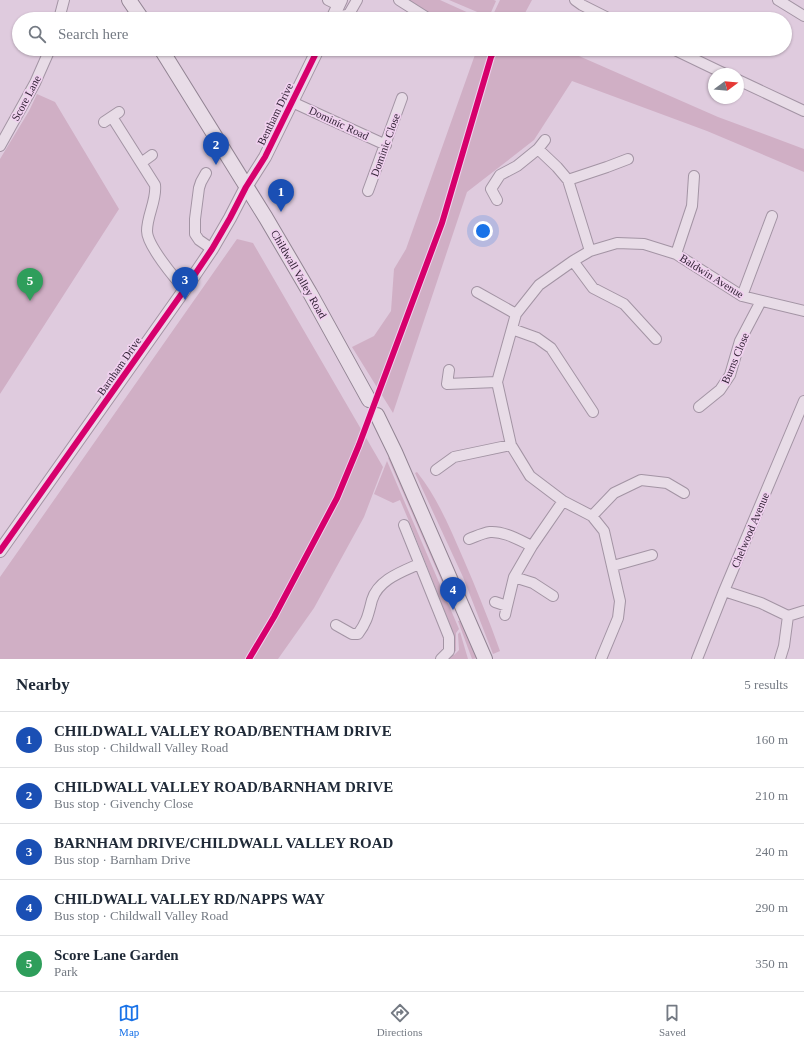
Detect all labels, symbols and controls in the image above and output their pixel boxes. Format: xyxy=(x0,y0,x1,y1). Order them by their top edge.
search box xyxy=(12,12,792,56)
icon: search xyxy=(26,23,48,45)
text: Search here xyxy=(58,26,128,42)
north arrow xyxy=(708,68,744,104)
street label: Score Lane xyxy=(9,73,43,123)
street label: Bentham Drive xyxy=(255,81,295,147)
street label: Dominic Road xyxy=(307,104,371,142)
street label: Dominic Close xyxy=(368,112,402,178)
pin: 2 xyxy=(203,132,229,165)
pin: 1 xyxy=(268,179,294,212)
your location xyxy=(473,221,493,241)
street label: Childwall Valley Road xyxy=(269,228,329,321)
street label: Baldwin Avenue xyxy=(678,252,746,300)
pin: 3 xyxy=(172,267,198,300)
pin: 5 xyxy=(17,268,43,301)
street label: Burns Close xyxy=(719,331,751,385)
street label: Barnham Drive xyxy=(95,335,144,397)
street label: Chelwood Avenue xyxy=(729,490,771,570)
pin: 4 xyxy=(440,577,466,610)
text: Nearby xyxy=(16,675,70,694)
text: 5 results xyxy=(744,677,788,692)
text: CHILDWALL VALLEY ROAD/BENTHAM DRIVE xyxy=(54,723,392,739)
text: 1 xyxy=(26,732,32,747)
text: 160 m xyxy=(755,732,788,747)
text: Bus stop · Childwall Valley Road xyxy=(54,740,228,755)
text: CHILDWALL VALLEY ROAD/BARNHAM DRIVE xyxy=(54,779,393,795)
text: 2 xyxy=(26,788,32,803)
text: 210 m xyxy=(755,788,788,803)
text: Bus stop · Givenchy Close xyxy=(54,796,193,811)
text: BARNHAM DRIVE/CHILDWALL VALLEY ROAD xyxy=(54,835,393,851)
text: 3 xyxy=(26,844,32,859)
text: 240 m xyxy=(755,844,788,859)
text: Bus stop · Barnham Drive xyxy=(54,852,190,867)
text: CHILDWALL VALLEY RD/NAPPS WAY xyxy=(54,891,325,907)
text: 4 xyxy=(26,900,32,915)
text: 290 m xyxy=(755,900,788,915)
text: Bus stop · Childwall Valley Road xyxy=(54,908,228,923)
text: Score Lane Garden xyxy=(54,947,179,963)
text: 5 xyxy=(26,956,32,971)
text: 350 m xyxy=(755,956,788,971)
text: Park xyxy=(54,964,78,979)
tab: Map xyxy=(118,1002,140,1038)
tab: Directions xyxy=(377,1002,422,1038)
tab: Saved xyxy=(659,1002,686,1038)

